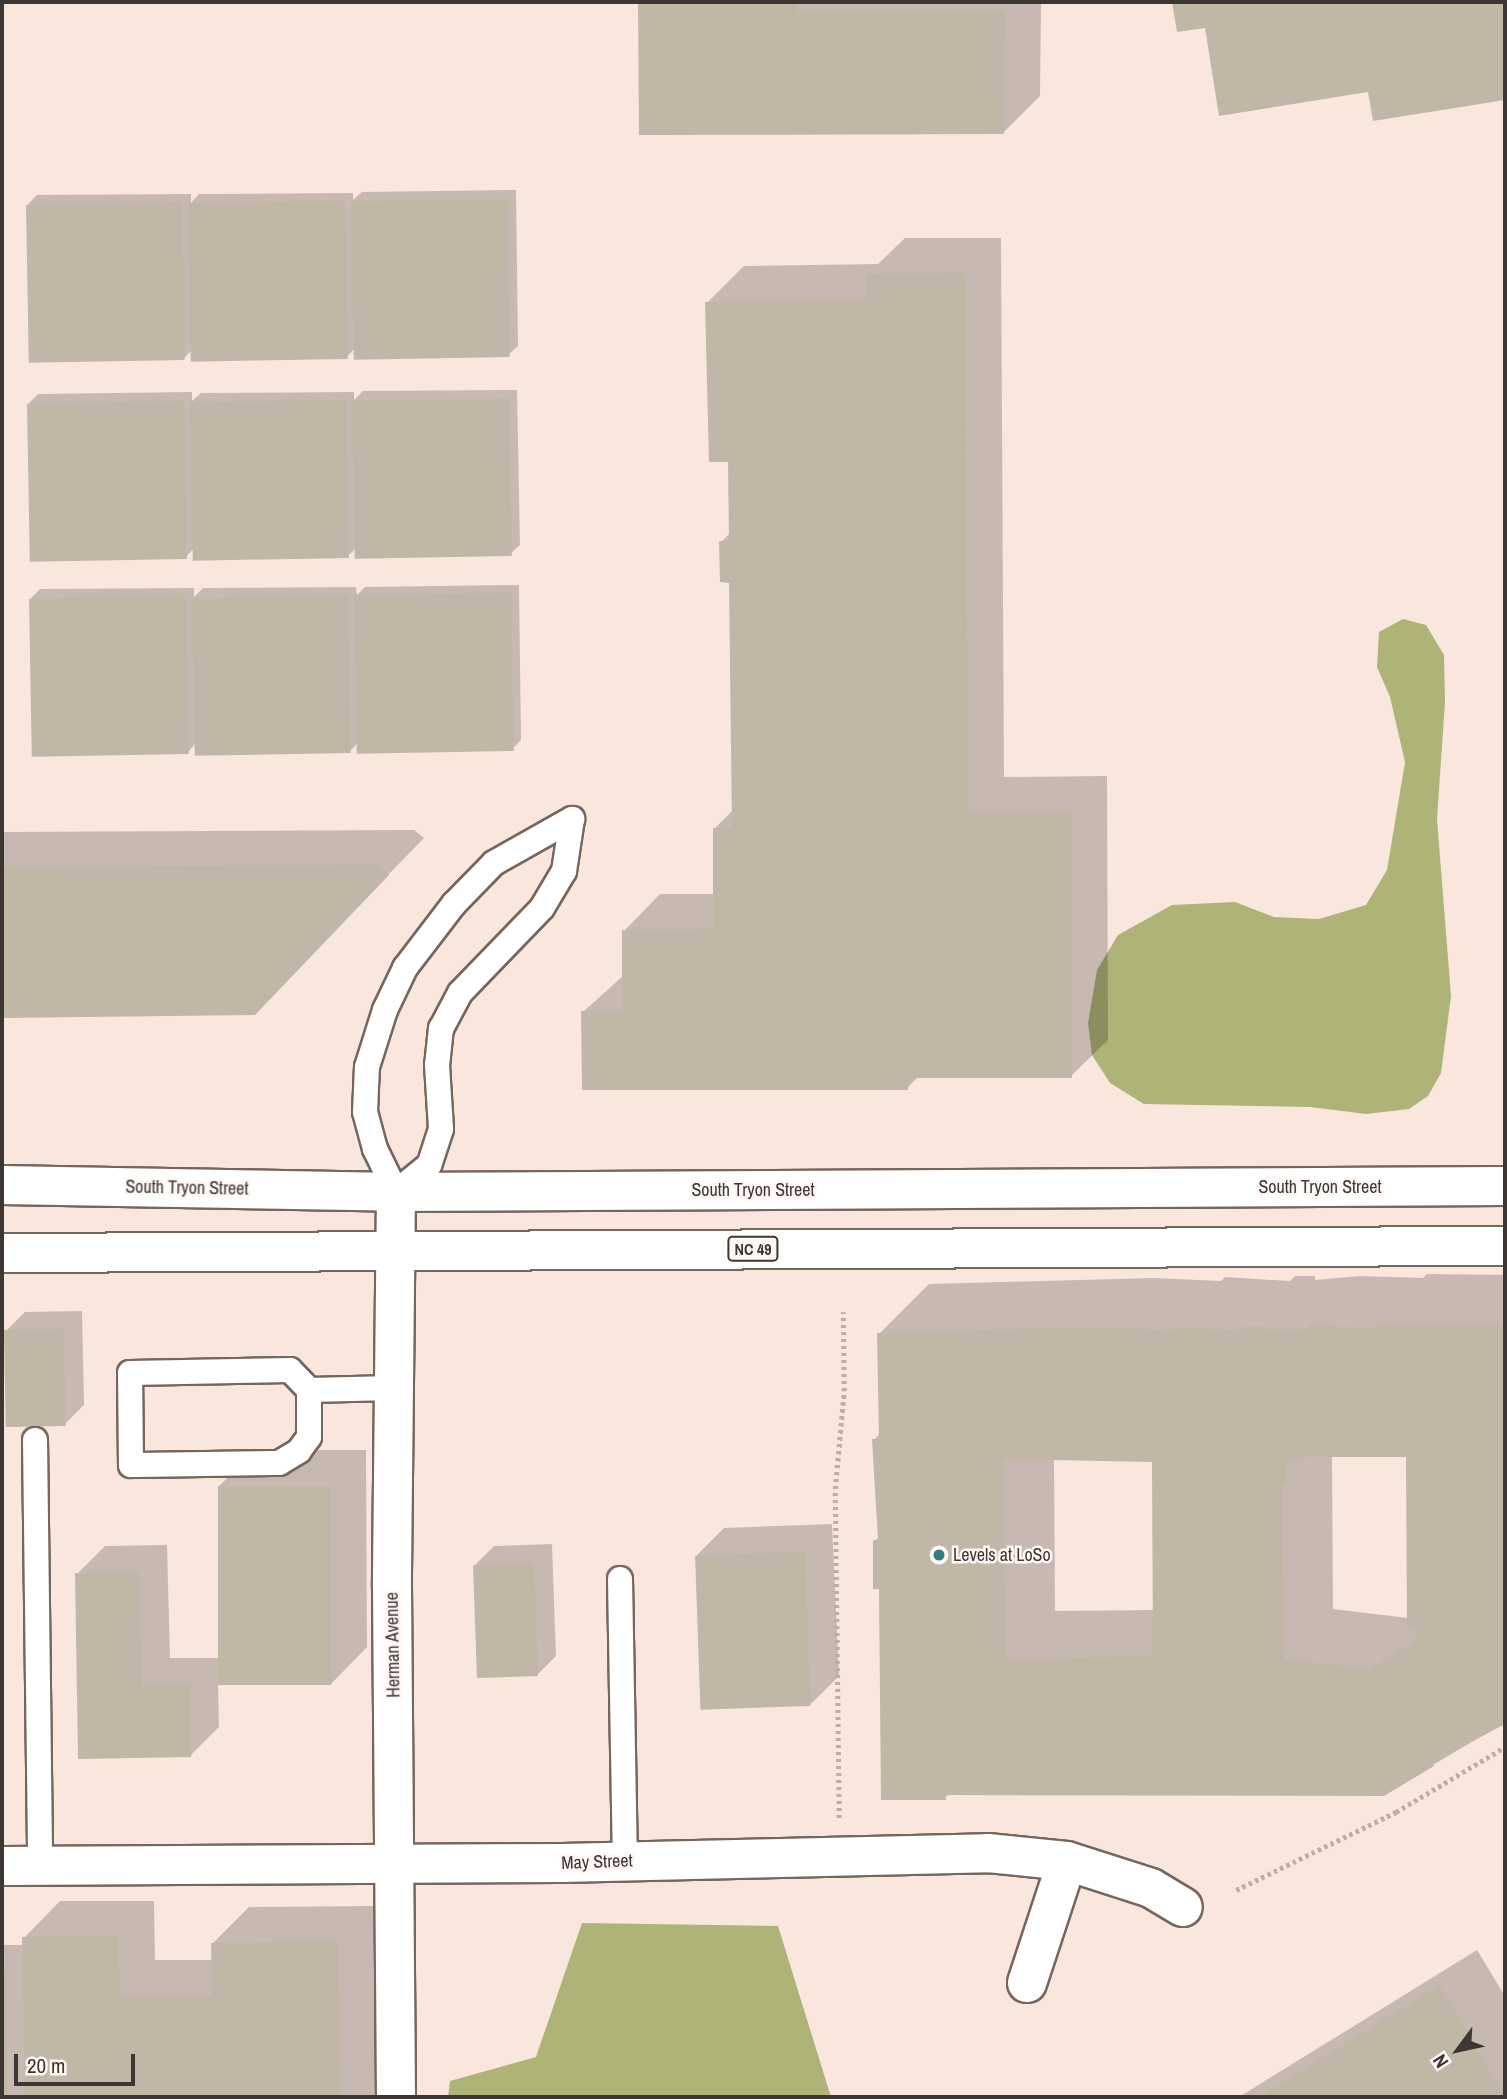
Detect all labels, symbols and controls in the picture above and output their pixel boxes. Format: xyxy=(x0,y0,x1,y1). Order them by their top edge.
street label: South Tryon Street xyxy=(125,1176,249,1200)
street label: South Tryon Street xyxy=(1258,1176,1382,1198)
street label: South Tryon Street xyxy=(691,1179,815,1201)
road number: NC 49 xyxy=(727,1236,779,1261)
place label: Levels at LoSo xyxy=(953,1544,1051,1566)
marker: Levels at LoSo xyxy=(931,1547,947,1563)
street label: Herman Avenue xyxy=(381,1592,405,1698)
street label: May Street xyxy=(561,1850,633,1874)
north arrow xyxy=(1423,2015,1493,2085)
scale bar xyxy=(18,2039,138,2084)
text: N xyxy=(1426,2050,1454,2073)
text: 20 m xyxy=(27,2051,65,2080)

